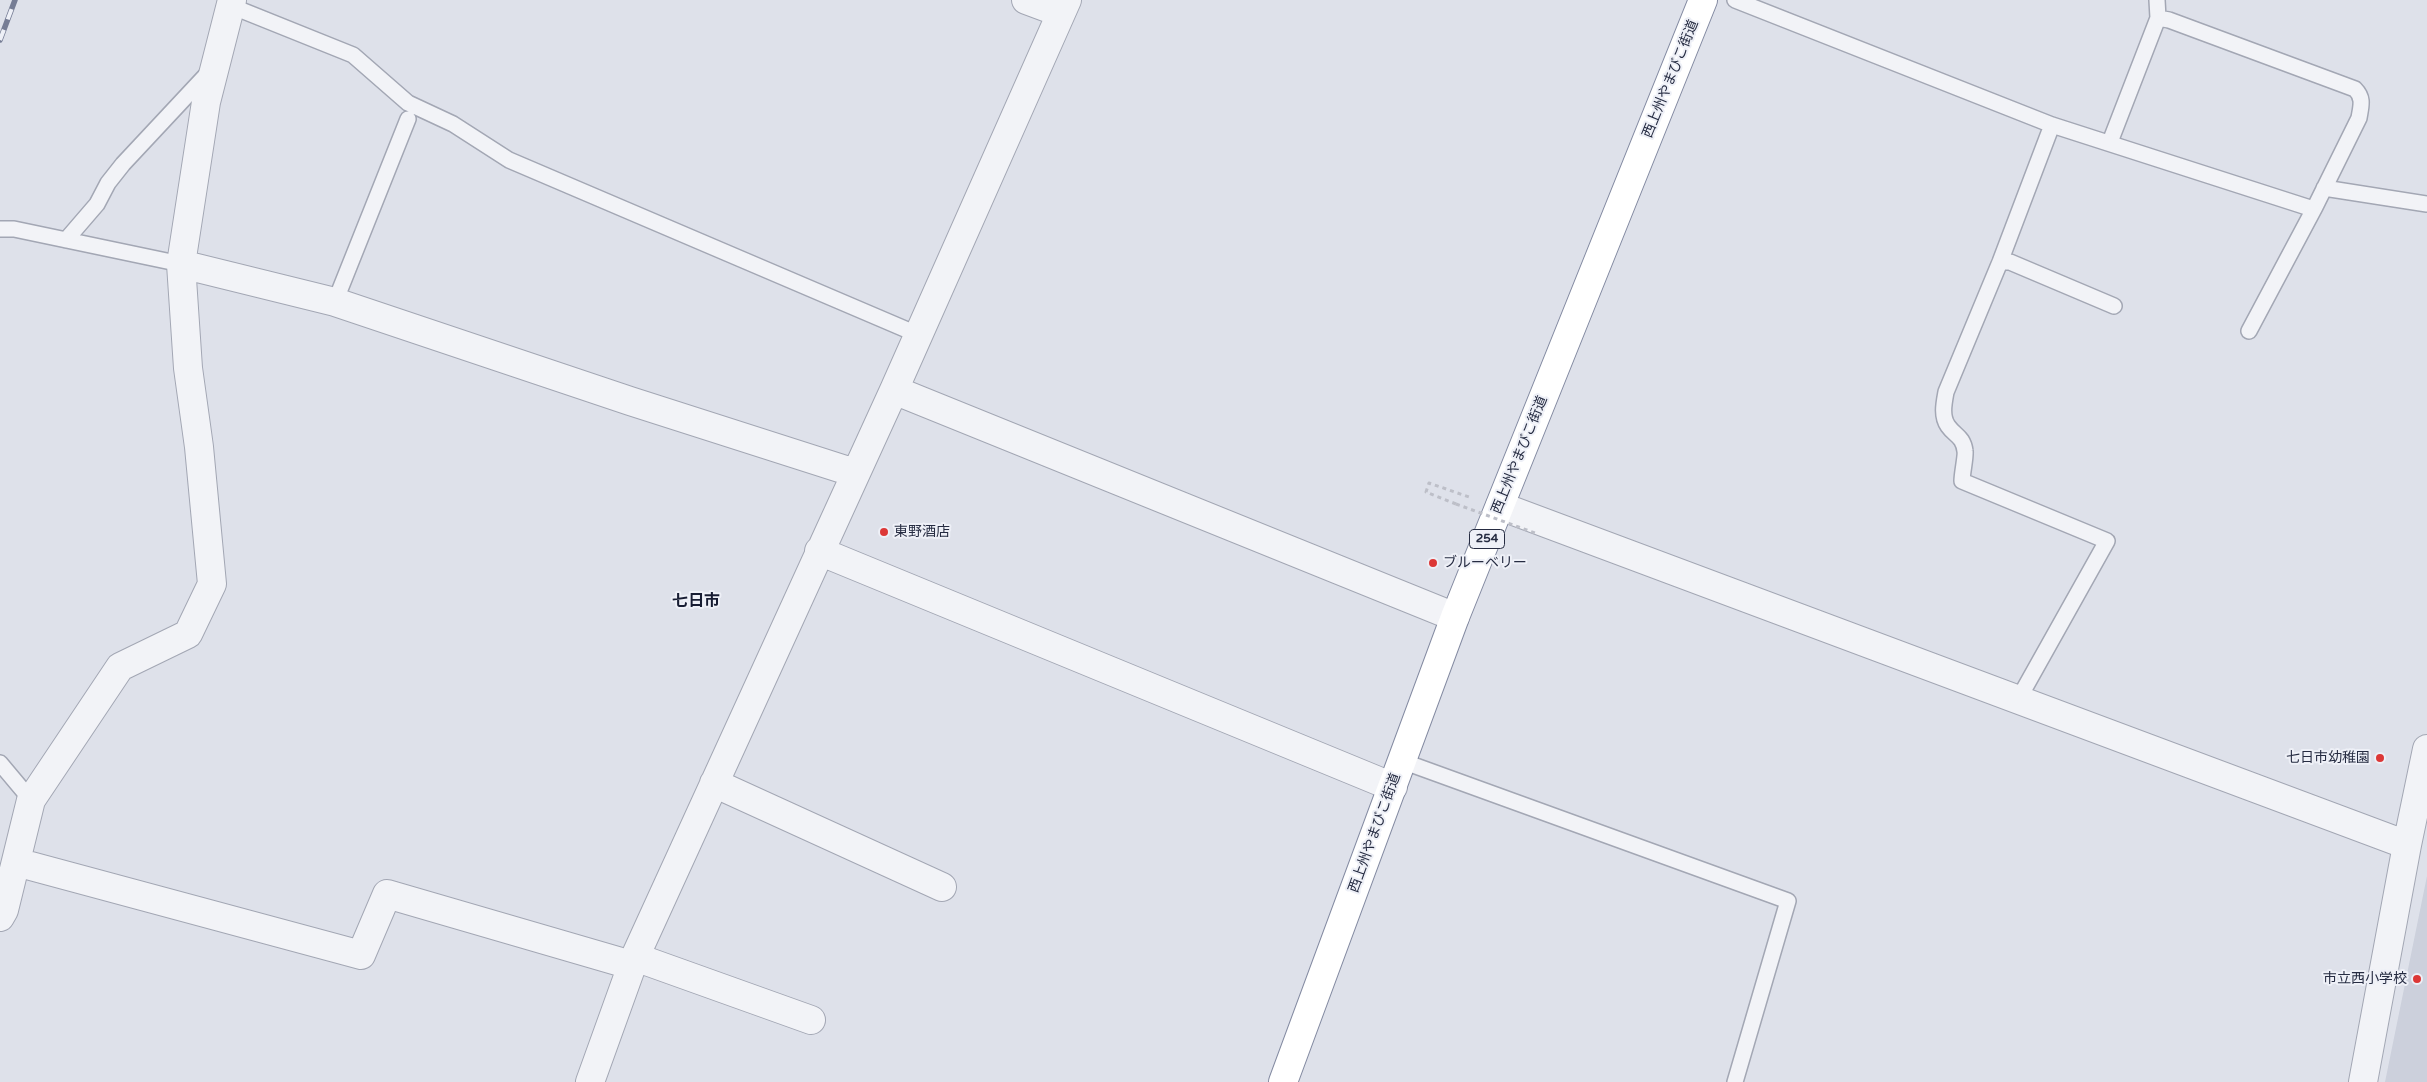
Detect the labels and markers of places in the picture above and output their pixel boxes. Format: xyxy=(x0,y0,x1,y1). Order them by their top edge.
place label: 東野酒店 xyxy=(894,524,950,540)
marker: 東野酒店 xyxy=(878,526,890,538)
place label: ブルーベリー xyxy=(1443,555,1527,571)
marker: ブルーベリー xyxy=(1427,557,1439,569)
place label: 七日市幼稚園 xyxy=(2286,750,2370,766)
marker: 七日市幼稚園 xyxy=(2374,752,2386,764)
place label: 市立西小学校 xyxy=(2323,971,2407,987)
marker: 市立西小学校 xyxy=(2411,973,2423,985)

